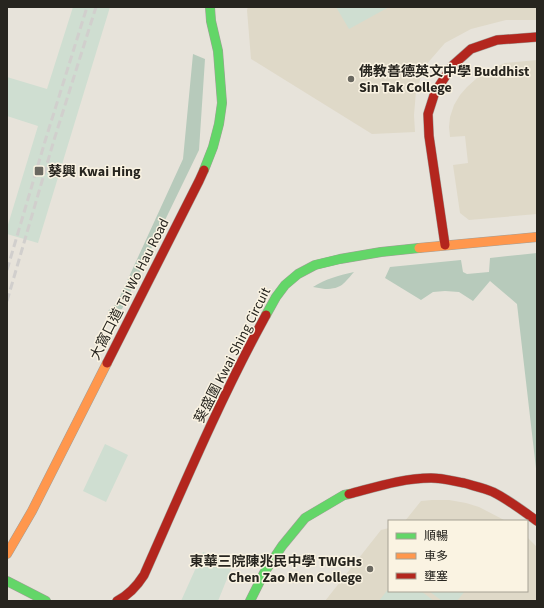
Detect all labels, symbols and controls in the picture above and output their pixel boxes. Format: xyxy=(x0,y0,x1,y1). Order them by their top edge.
place label: 佛教善德英文中學 Buddhist Sin Tak College xyxy=(359,62,530,98)
marker: 佛教善德英文中學 Buddhist Sin Tak College xyxy=(346,74,356,84)
place label: 葵興 Kwai Hing xyxy=(48,162,141,182)
marker: 葵興 Kwai Hing xyxy=(33,165,45,177)
street label: 大窩口道 Tai Wo Hau Road xyxy=(85,215,174,364)
street label: 葵盛圍 Kwai Shing Circuit xyxy=(190,284,276,427)
legend xyxy=(388,520,528,592)
text: 順暢 xyxy=(424,528,448,545)
text: 車多 xyxy=(424,548,448,565)
place label: 東華三院陳兆民中學 TWGHs Chen Zao Men College xyxy=(189,552,362,588)
marker: 東華三院陳兆民中學 TWGHs Chen Zao Men College xyxy=(365,564,375,574)
text: 壅塞 xyxy=(424,568,448,585)

